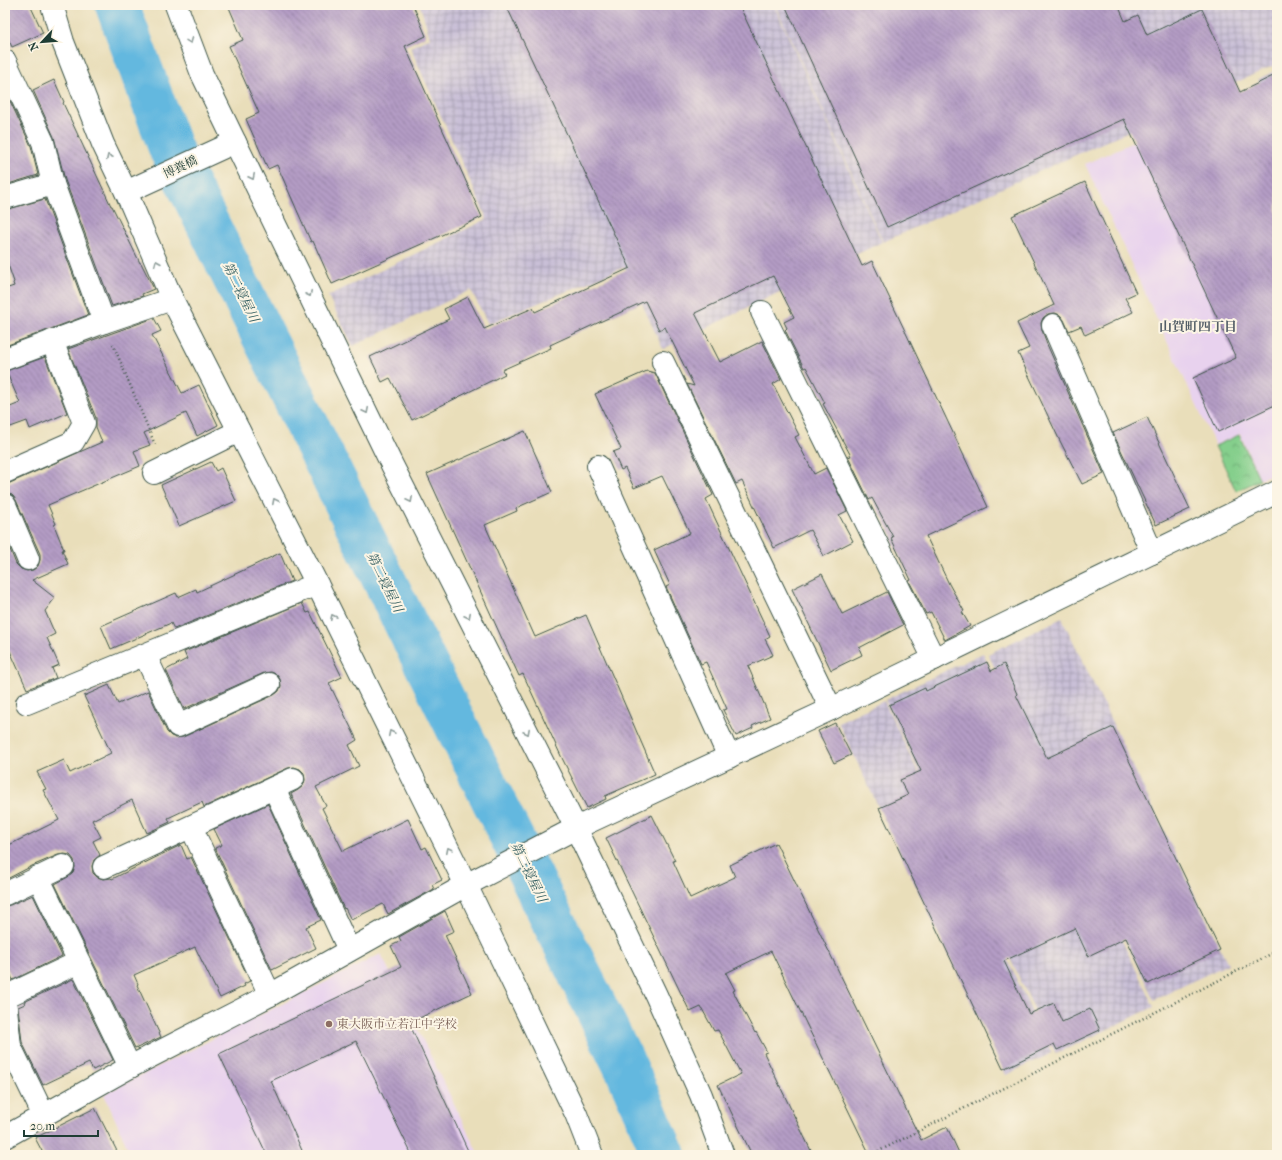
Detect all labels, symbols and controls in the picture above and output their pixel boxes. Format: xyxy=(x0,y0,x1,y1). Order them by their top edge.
north arrow xyxy=(22,22,62,62)
one-way arrow xyxy=(186,38,194,45)
text: N xyxy=(26,39,41,53)
street label: 博養橋 xyxy=(161,153,199,181)
one-way arrow xyxy=(106,154,114,161)
one-way arrow xyxy=(247,173,255,181)
water label: 第二寝屋川 xyxy=(220,259,263,326)
one-way arrow xyxy=(154,260,162,268)
one-way arrow xyxy=(304,290,312,298)
district label: 山賀町四丁目 xyxy=(1159,319,1237,334)
one-way arrow xyxy=(361,407,369,414)
one-way arrow xyxy=(405,496,412,503)
one-way arrow xyxy=(272,498,279,505)
water label: 第二寝屋川 xyxy=(364,549,407,616)
one-way arrow xyxy=(464,612,471,619)
one-way arrow xyxy=(330,614,338,621)
one-way arrow xyxy=(522,728,530,735)
one-way arrow xyxy=(388,730,396,738)
water label: 第二寝屋川 xyxy=(508,839,551,906)
one-way arrow xyxy=(446,847,453,854)
place label: 東大阪市立若江中学校 xyxy=(337,1017,457,1031)
marker: 東大阪市立若江中学校 xyxy=(324,1019,334,1029)
scale bar xyxy=(24,1112,98,1138)
text: 20 m xyxy=(30,1119,55,1133)

